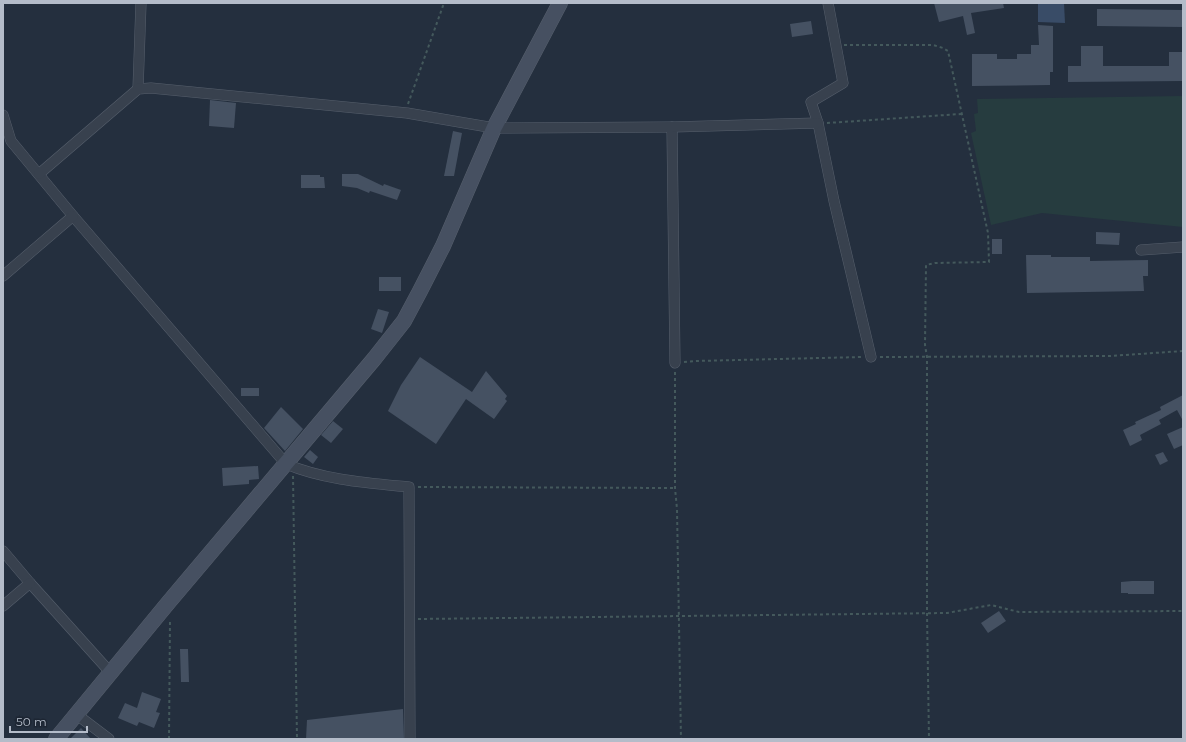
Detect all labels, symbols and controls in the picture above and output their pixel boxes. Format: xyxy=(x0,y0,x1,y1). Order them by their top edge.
scale bar xyxy=(10,708,87,734)
text: 50 m xyxy=(16,714,47,729)

